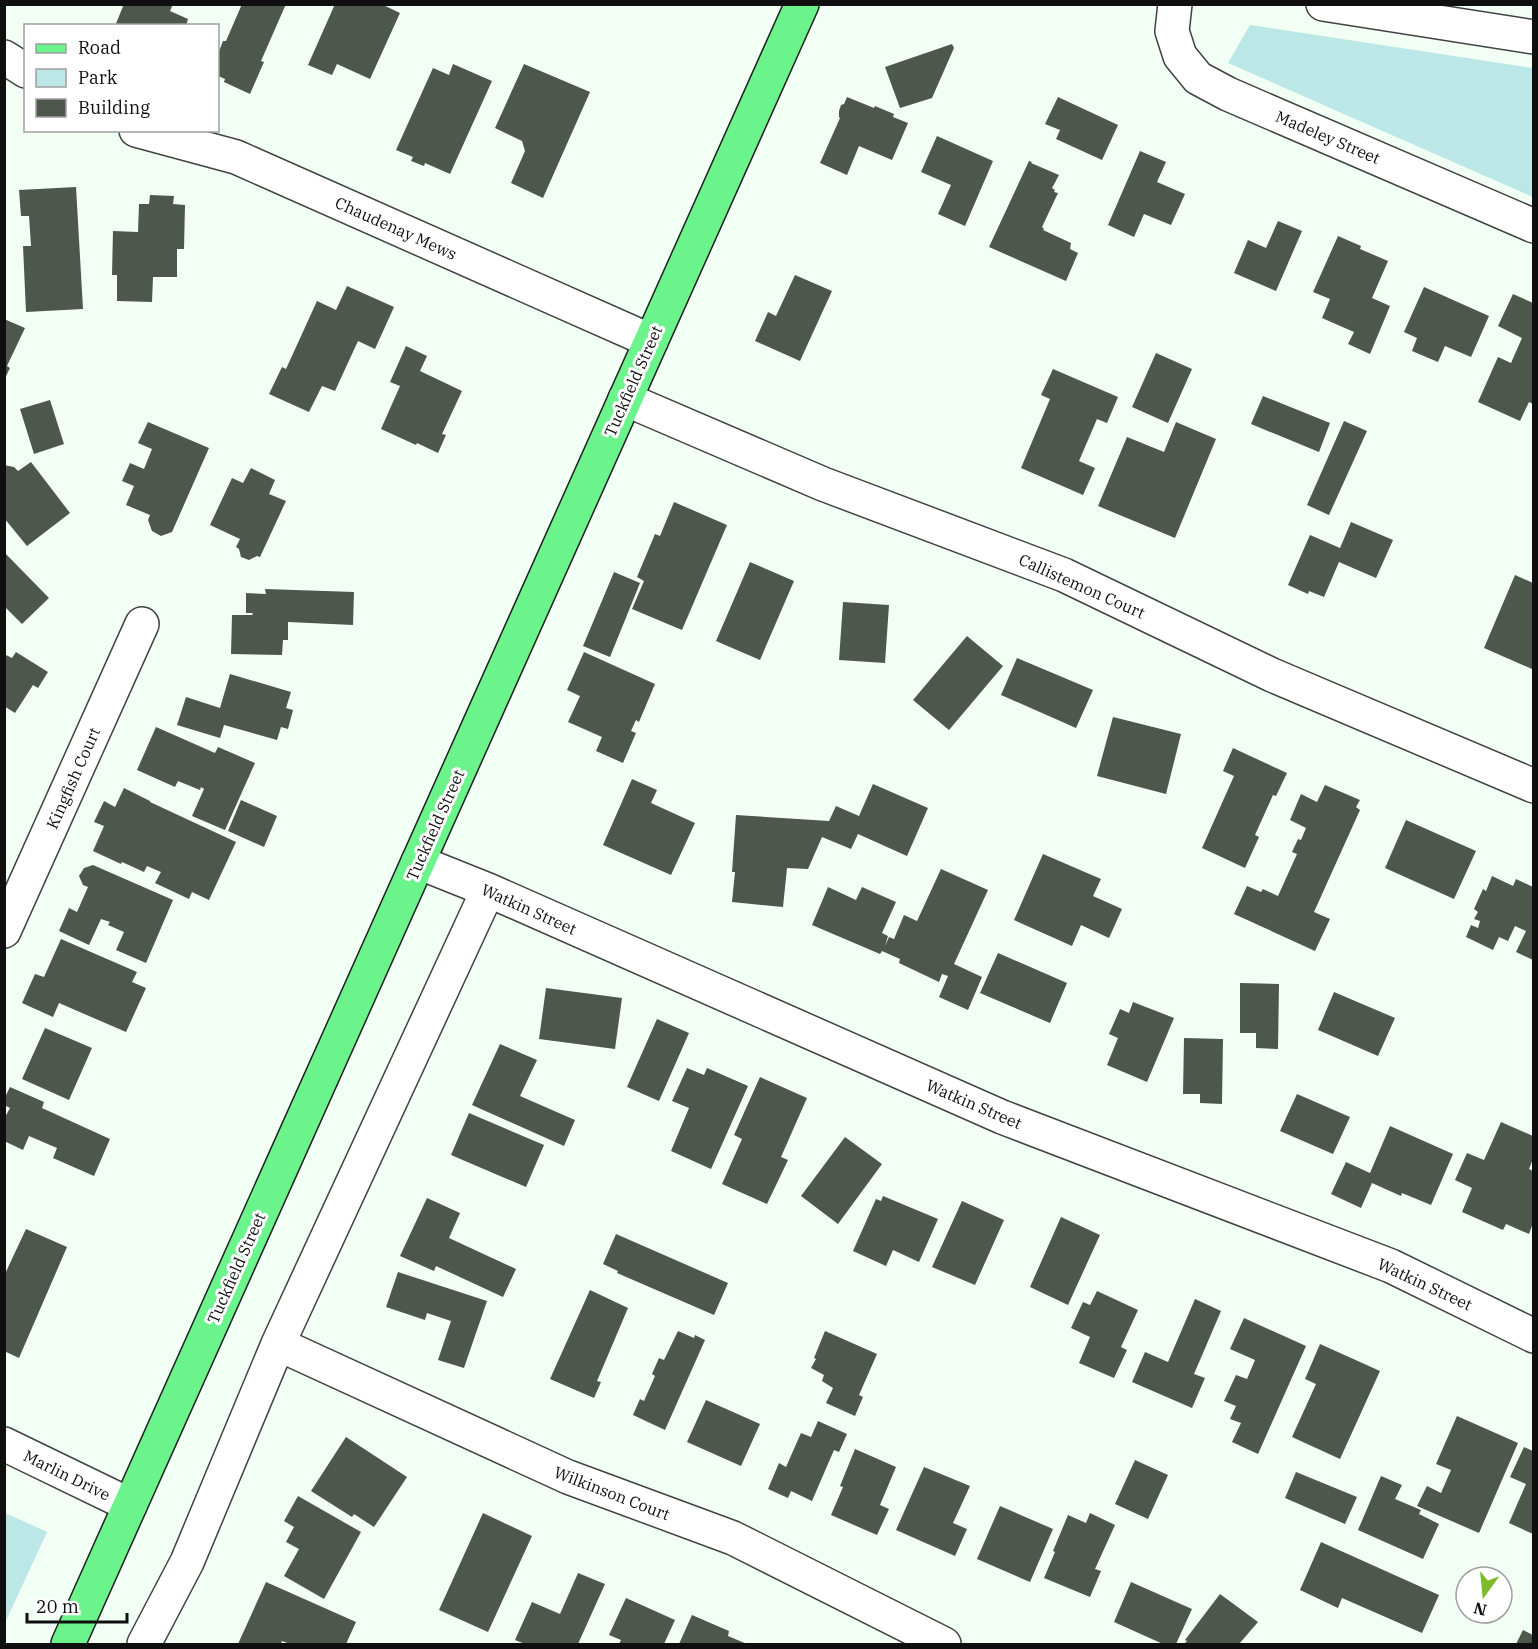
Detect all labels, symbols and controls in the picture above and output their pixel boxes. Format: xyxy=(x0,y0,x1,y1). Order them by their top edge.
legend xyxy=(24,24,219,132)
text: Road xyxy=(78,36,121,59)
text: Park xyxy=(78,66,118,89)
text: Building xyxy=(78,96,150,119)
street label: Madeley Street xyxy=(1273,106,1384,168)
street label: Chaudenay Mews xyxy=(332,192,460,264)
street label: Tuckfield Street xyxy=(600,322,667,440)
street label: Callistemon Court xyxy=(1016,549,1148,623)
street label: Kingfish Court xyxy=(42,724,104,832)
street label: Tuckfield Street xyxy=(402,766,469,884)
street label: Watkin Street xyxy=(478,879,580,939)
street label: Watkin Street xyxy=(923,1075,1025,1133)
street label: Tuckfield Street xyxy=(203,1209,270,1327)
street label: Watkin Street xyxy=(1375,1253,1476,1315)
street label: Marlin Drive xyxy=(20,1445,114,1505)
street label: Wilkinson Court xyxy=(551,1462,673,1524)
north arrow xyxy=(1454,1565,1514,1625)
scale bar xyxy=(27,1586,128,1624)
text: 20 m xyxy=(36,1595,79,1618)
text: N xyxy=(1471,1598,1489,1621)

